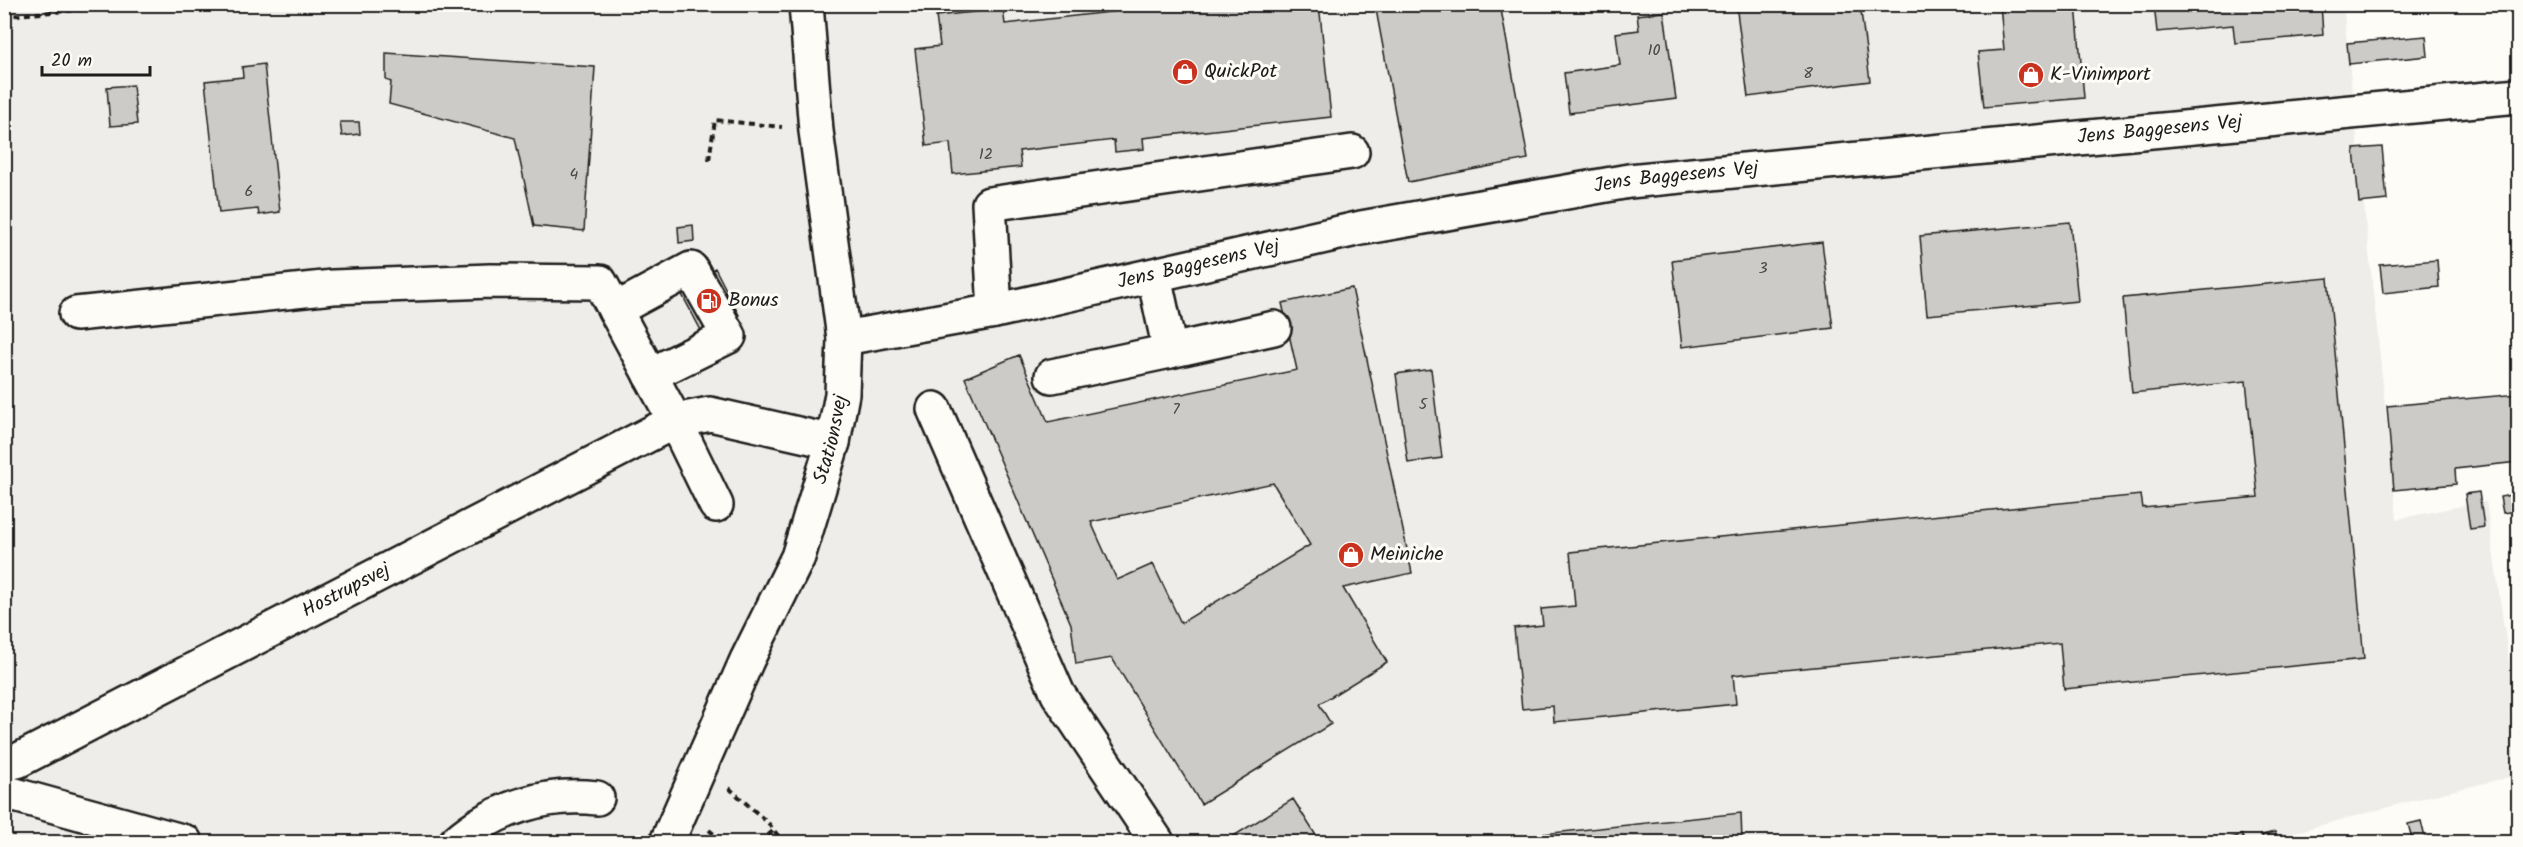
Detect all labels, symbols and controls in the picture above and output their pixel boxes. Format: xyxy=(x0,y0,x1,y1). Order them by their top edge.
house number: 10 xyxy=(1647,38,1661,63)
scale bar xyxy=(42,39,150,77)
text: 20 m xyxy=(51,47,92,76)
place label: QuickPot xyxy=(1204,56,1277,88)
shop icon: QuickPot xyxy=(1170,57,1200,87)
place label: K-Vinimport xyxy=(2050,59,2151,91)
shop icon: K-Vinimport xyxy=(2016,60,2046,90)
house number: 8 xyxy=(1803,61,1813,86)
street label: Jens Baggesens Vej xyxy=(2076,106,2244,154)
house number: 12 xyxy=(979,142,993,167)
street label: Jens Baggesens Vej xyxy=(1591,153,1761,203)
house number: 4 xyxy=(570,162,579,187)
house number: 6 xyxy=(245,179,253,204)
street label: Jens Baggesens Vej xyxy=(1114,231,1283,299)
house number: 3 xyxy=(1758,256,1768,281)
place label: Bonus xyxy=(728,285,779,317)
fuel station icon: Bonus xyxy=(694,286,724,316)
street label: Stationsvej xyxy=(805,391,858,488)
house number: 5 xyxy=(1419,392,1429,417)
house number: 7 xyxy=(1172,397,1180,422)
place label: Meiniche xyxy=(1370,539,1444,571)
shop icon: Meiniche xyxy=(1336,540,1366,570)
street label: Hostrupsvej xyxy=(296,554,397,627)

